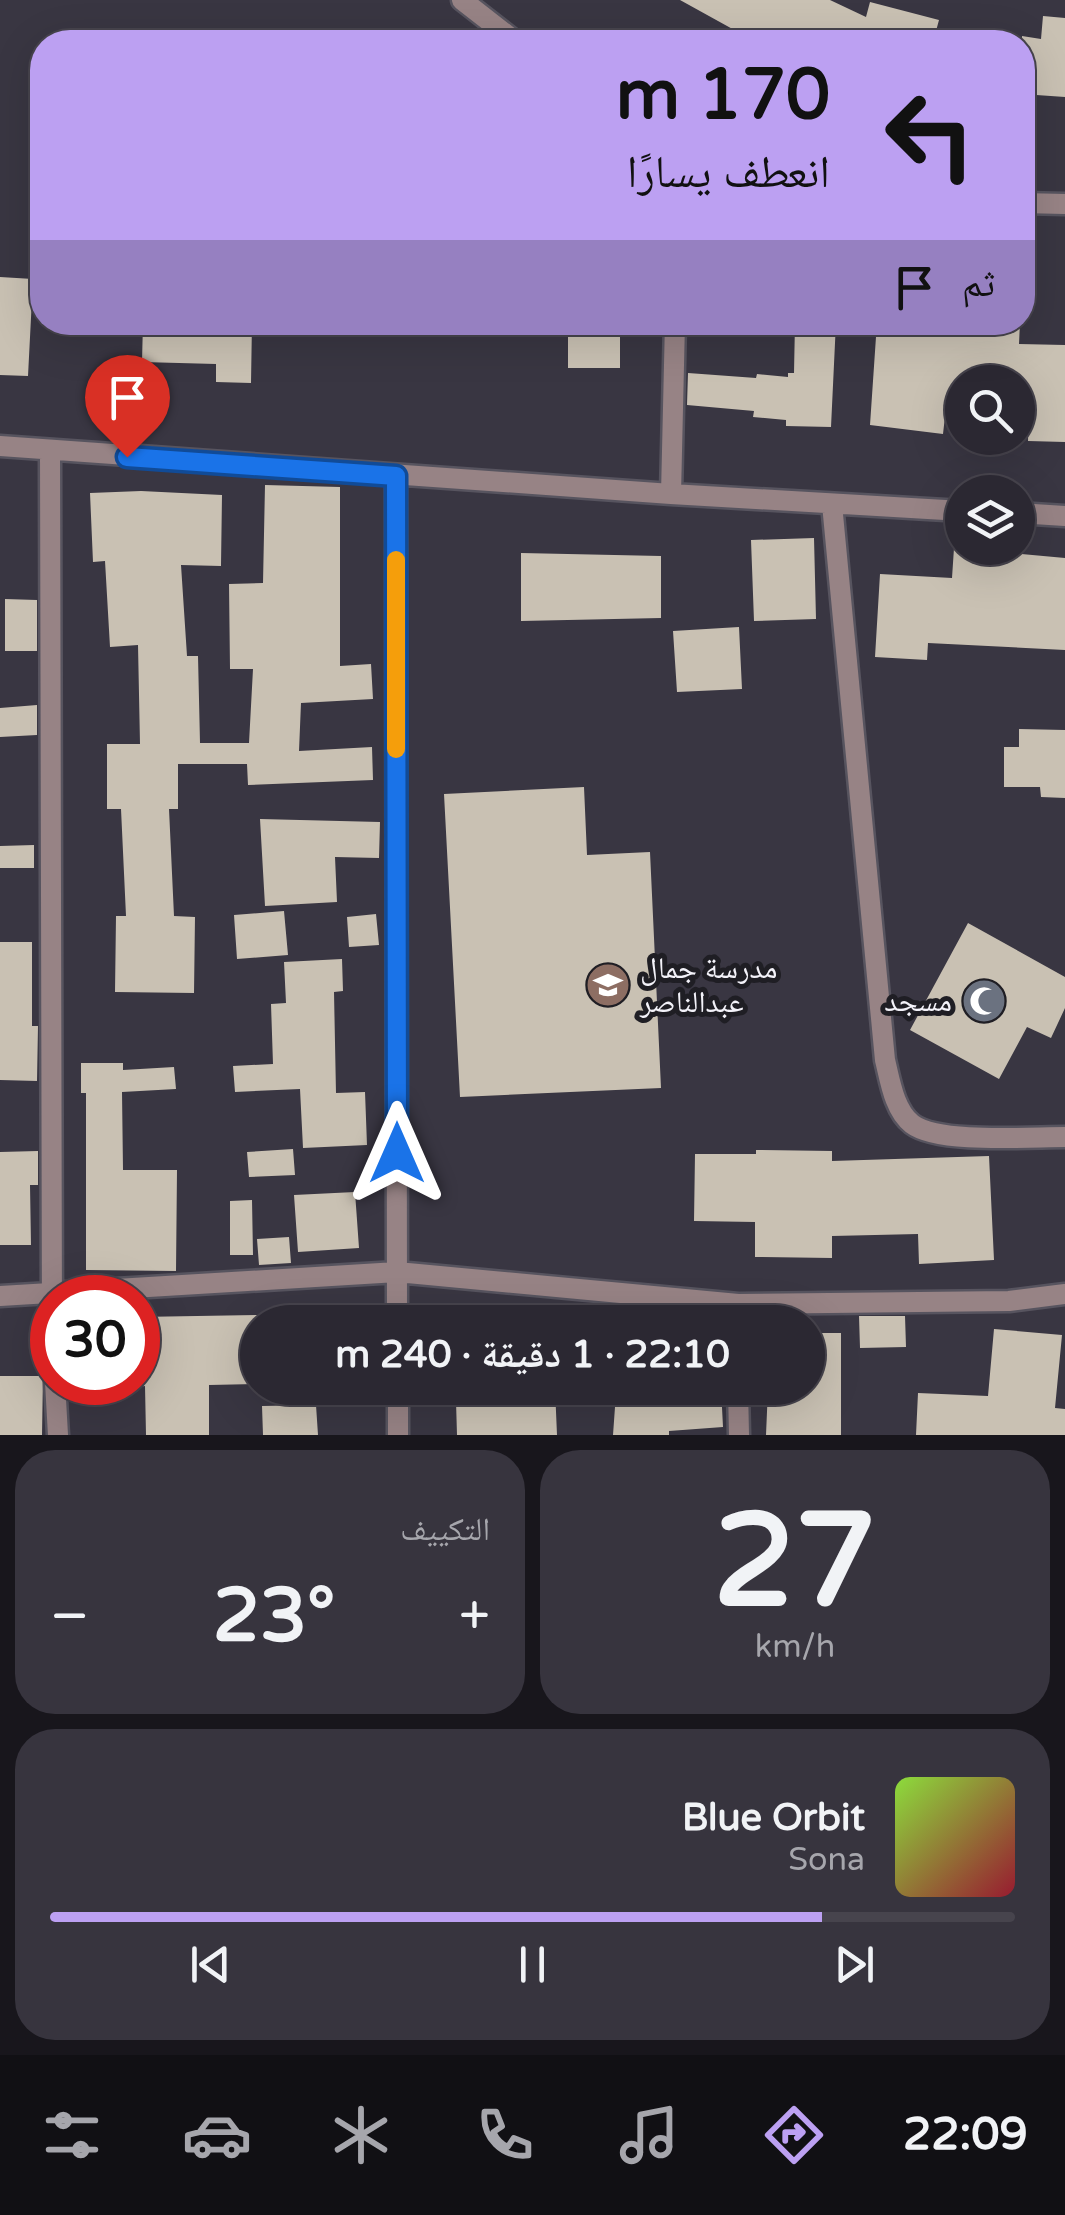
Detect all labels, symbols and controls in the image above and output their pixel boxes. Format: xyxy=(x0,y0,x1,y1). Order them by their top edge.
text: 170 m xyxy=(616,54,830,138)
icon: left xyxy=(865,70,995,200)
text: انعطف يسارًا xyxy=(627,146,830,200)
icon: arrive xyxy=(887,260,942,315)
text: ثم xyxy=(962,261,995,307)
pin xyxy=(85,355,170,458)
map controls xyxy=(945,365,1035,565)
button: search xyxy=(945,365,1035,455)
icon: arrive xyxy=(100,370,155,425)
button: layers xyxy=(945,475,1035,565)
place label: مدرسة جمال عبدالناصر xyxy=(639,950,778,1021)
school or university icon: مدرسة جمال عبدالناصر xyxy=(585,962,631,1008)
mosque icon: مسجد xyxy=(961,978,1007,1024)
place label: مسجد xyxy=(884,983,952,1020)
position arrow xyxy=(345,1101,449,1205)
speed limit sign: 30 xyxy=(30,1275,160,1405)
text: 22:10 · 1 دقيقة · 240 m xyxy=(335,1332,730,1378)
text: 27 xyxy=(713,1485,877,1641)
text: التكييف xyxy=(400,1511,490,1549)
text: 23° xyxy=(213,1571,335,1661)
text: − xyxy=(50,1584,89,1650)
text: + xyxy=(459,1584,490,1650)
text: km/h xyxy=(755,1628,835,1666)
text: Blue Orbit xyxy=(682,1795,865,1841)
text: Sona xyxy=(788,1841,865,1879)
icon: previous xyxy=(183,1937,238,1992)
icon: pause xyxy=(505,1937,560,1992)
icon: next xyxy=(827,1937,882,1992)
icon: filters xyxy=(37,2100,107,2170)
icon: car xyxy=(182,2100,252,2170)
icon: climate xyxy=(326,2100,396,2170)
icon: phone xyxy=(470,2100,540,2170)
icon: music xyxy=(614,2100,684,2170)
icon: directions xyxy=(759,2100,829,2170)
text: 22:09 xyxy=(903,2108,1028,2162)

